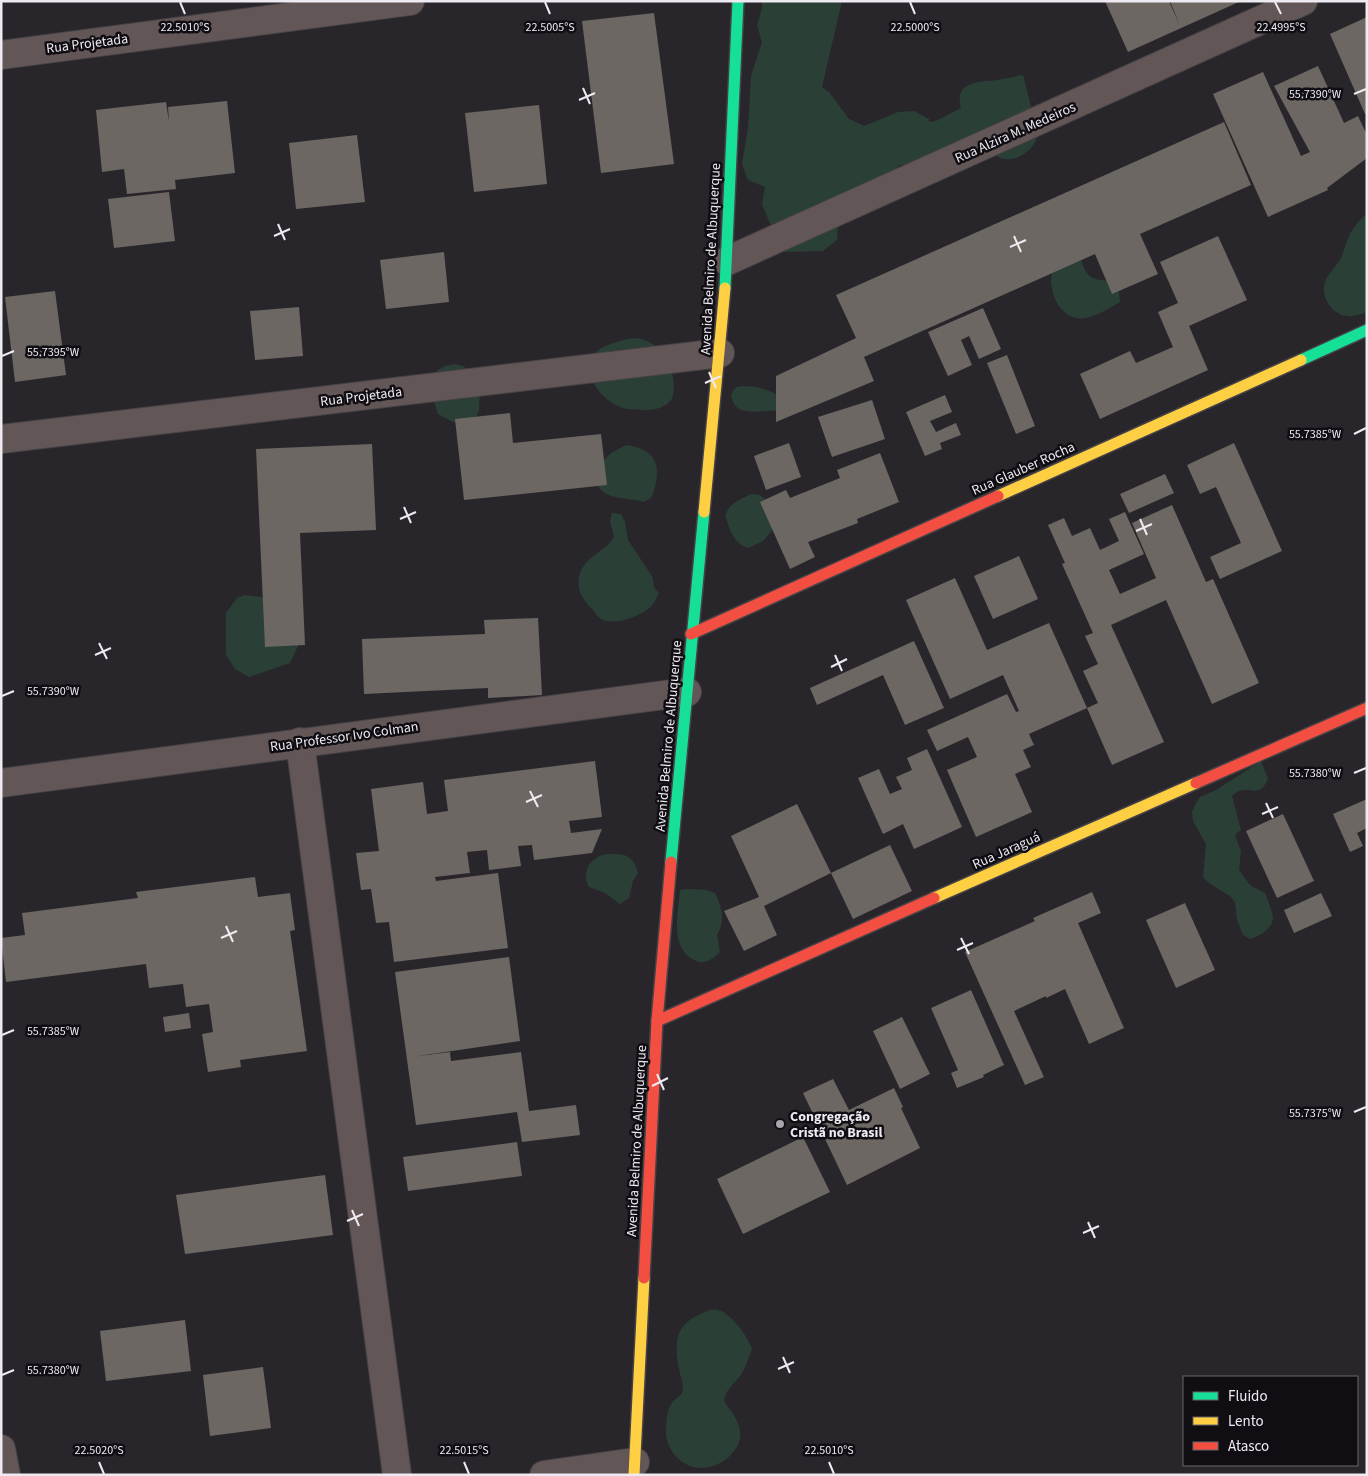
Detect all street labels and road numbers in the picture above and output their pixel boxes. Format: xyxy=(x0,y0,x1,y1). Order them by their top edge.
street label: Rua Projetada xyxy=(45,29,129,59)
street label: Rua Alzira M. Medeiros xyxy=(952,97,1079,169)
street label: Avenida Belmiro de Albuquerque xyxy=(696,163,726,355)
street label: Rua Projetada xyxy=(319,382,403,412)
street label: Rua Glauber Rocha xyxy=(969,437,1078,501)
street label: Avenida Belmiro de Albuquerque xyxy=(651,640,687,833)
street label: Rua Professor Ivo Colman xyxy=(269,717,420,757)
street label: Rua Jaraguá xyxy=(969,827,1044,875)
street label: Avenida Belmiro de Albuquerque xyxy=(622,1045,652,1237)

